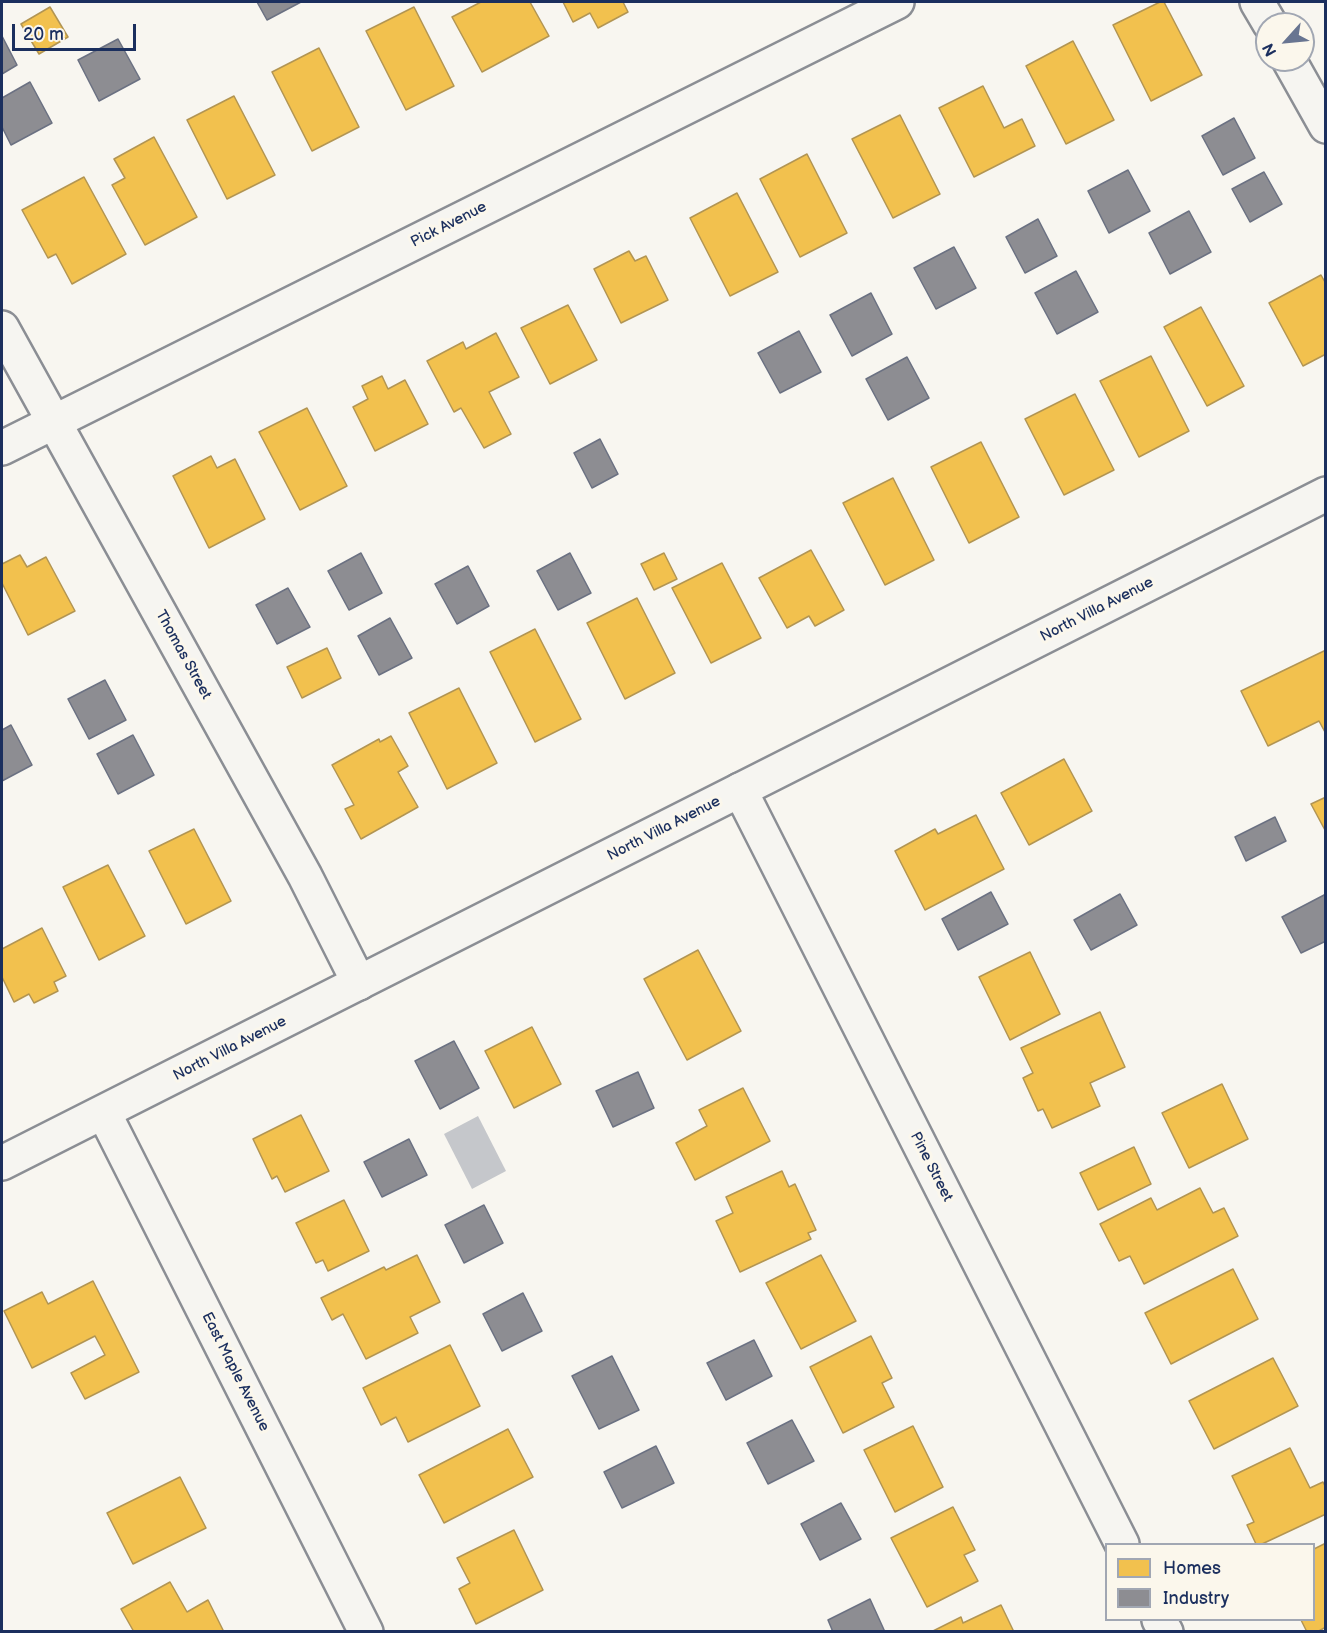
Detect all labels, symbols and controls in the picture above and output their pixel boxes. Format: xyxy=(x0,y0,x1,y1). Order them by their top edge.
scale bar xyxy=(15,12,140,50)
north arrow xyxy=(1255,12,1315,72)
text: 20 m xyxy=(23,24,64,45)
text: N xyxy=(1259,40,1281,59)
street label: Pick Avenue xyxy=(408,198,490,252)
street label: North Villa Avenue xyxy=(1037,574,1157,646)
street label: Thomas Street xyxy=(151,607,215,703)
street label: North Villa Avenue xyxy=(604,793,724,865)
street label: North Villa Avenue xyxy=(170,1013,290,1085)
street label: Pine Street xyxy=(906,1129,956,1205)
street label: East Maple Avenue xyxy=(197,1310,273,1434)
legend xyxy=(1105,1543,1315,1621)
text: Homes xyxy=(1163,1558,1221,1579)
text: Industry xyxy=(1163,1588,1229,1609)

